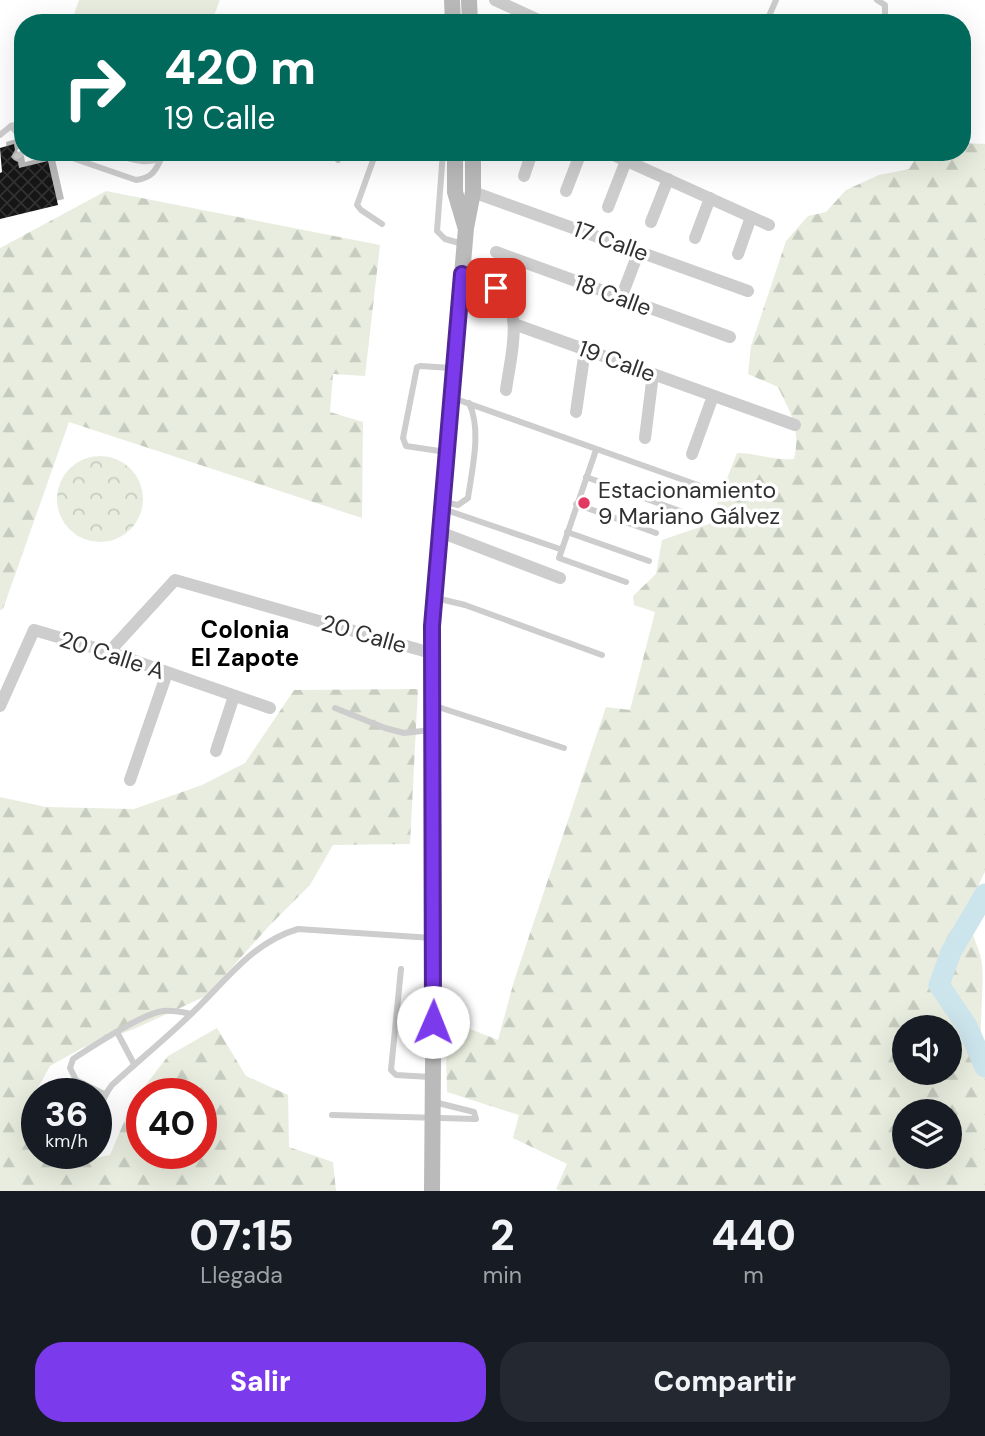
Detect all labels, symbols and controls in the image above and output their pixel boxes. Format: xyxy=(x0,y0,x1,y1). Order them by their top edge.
text: 420 m xyxy=(164,35,316,99)
icon: right xyxy=(49,42,140,133)
text: 19 Calle xyxy=(164,97,275,139)
street label: 17 Calle xyxy=(569,214,653,268)
pin xyxy=(466,258,526,318)
street label: 18 Calle xyxy=(570,267,656,323)
icon: arrive xyxy=(477,269,515,307)
street label: 19 Calle xyxy=(574,333,660,389)
place label: Estacionamiento 9 Mariano Gálvez xyxy=(598,475,780,531)
marker: Estacionamiento 9 Mariano Gálvez xyxy=(576,495,592,511)
street label: 20 Calle xyxy=(318,608,410,660)
district label: Colonia El Zapote xyxy=(191,614,299,673)
street label: 20 Calle A xyxy=(56,624,168,686)
position arrow xyxy=(396,985,470,1059)
map controls xyxy=(892,1015,962,1169)
button: sound xyxy=(892,1015,962,1085)
speed limit sign: 40 xyxy=(126,1078,217,1169)
text: 36 xyxy=(45,1091,88,1137)
button: layers xyxy=(892,1099,962,1169)
text: km/h xyxy=(45,1129,88,1153)
text: 07:15 xyxy=(189,1208,294,1263)
text: 2 xyxy=(490,1208,515,1263)
text: 440 xyxy=(711,1208,796,1263)
text: Llegada xyxy=(200,1260,283,1290)
text: min xyxy=(483,1260,522,1290)
text: m xyxy=(743,1260,764,1290)
button: Salir xyxy=(35,1342,486,1422)
button: Compartir xyxy=(500,1342,950,1422)

